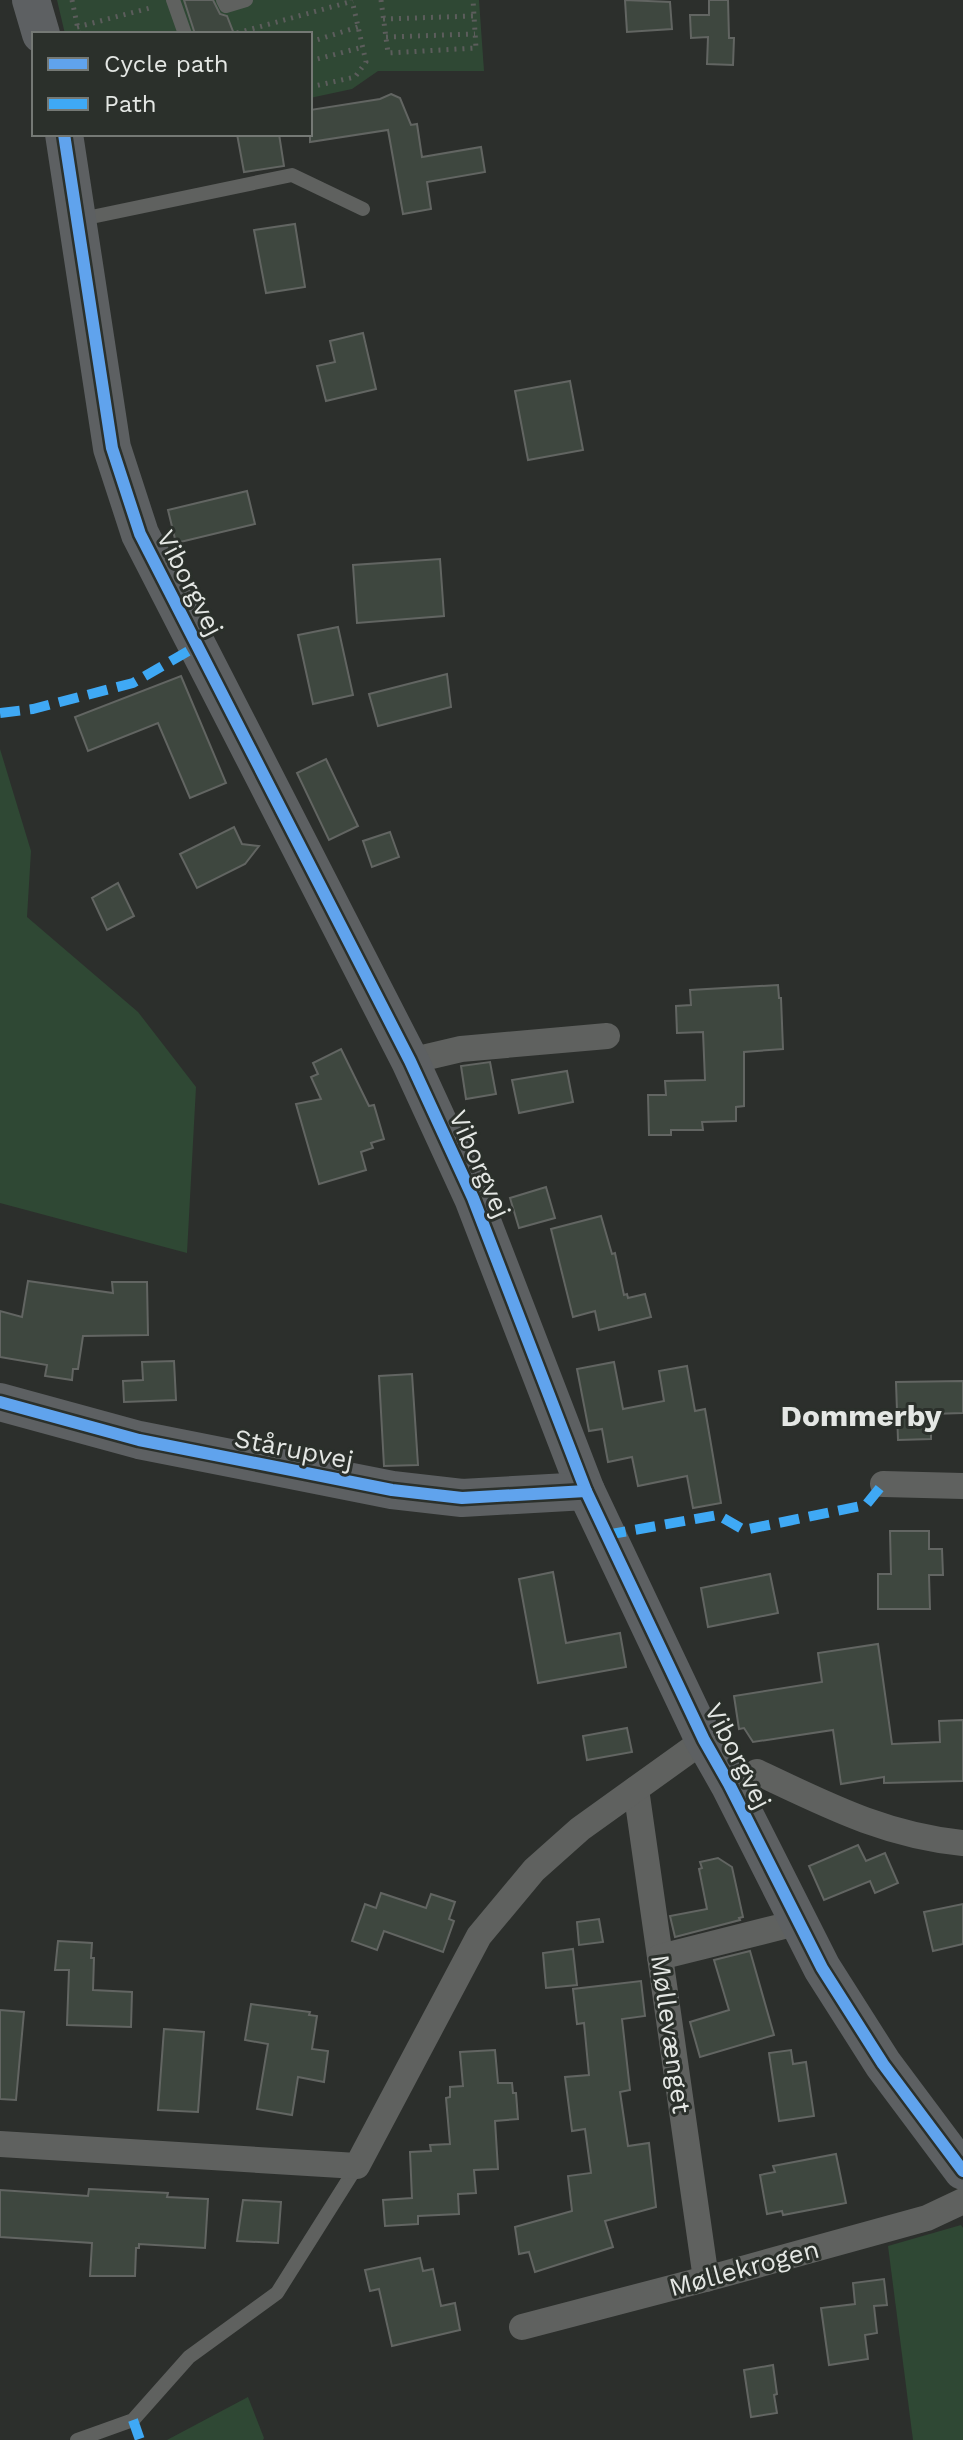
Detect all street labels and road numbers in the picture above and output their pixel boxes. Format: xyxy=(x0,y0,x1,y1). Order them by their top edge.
street label: Viborgvej xyxy=(151,525,229,641)
street label: Viborgvej xyxy=(443,1105,517,1223)
street label: Stårupvej xyxy=(232,1423,356,1475)
street label: Viborgvej xyxy=(699,1698,777,1814)
street label: Møllevænget xyxy=(645,1953,697,2115)
street label: Møllekrogen xyxy=(666,2234,822,2302)

